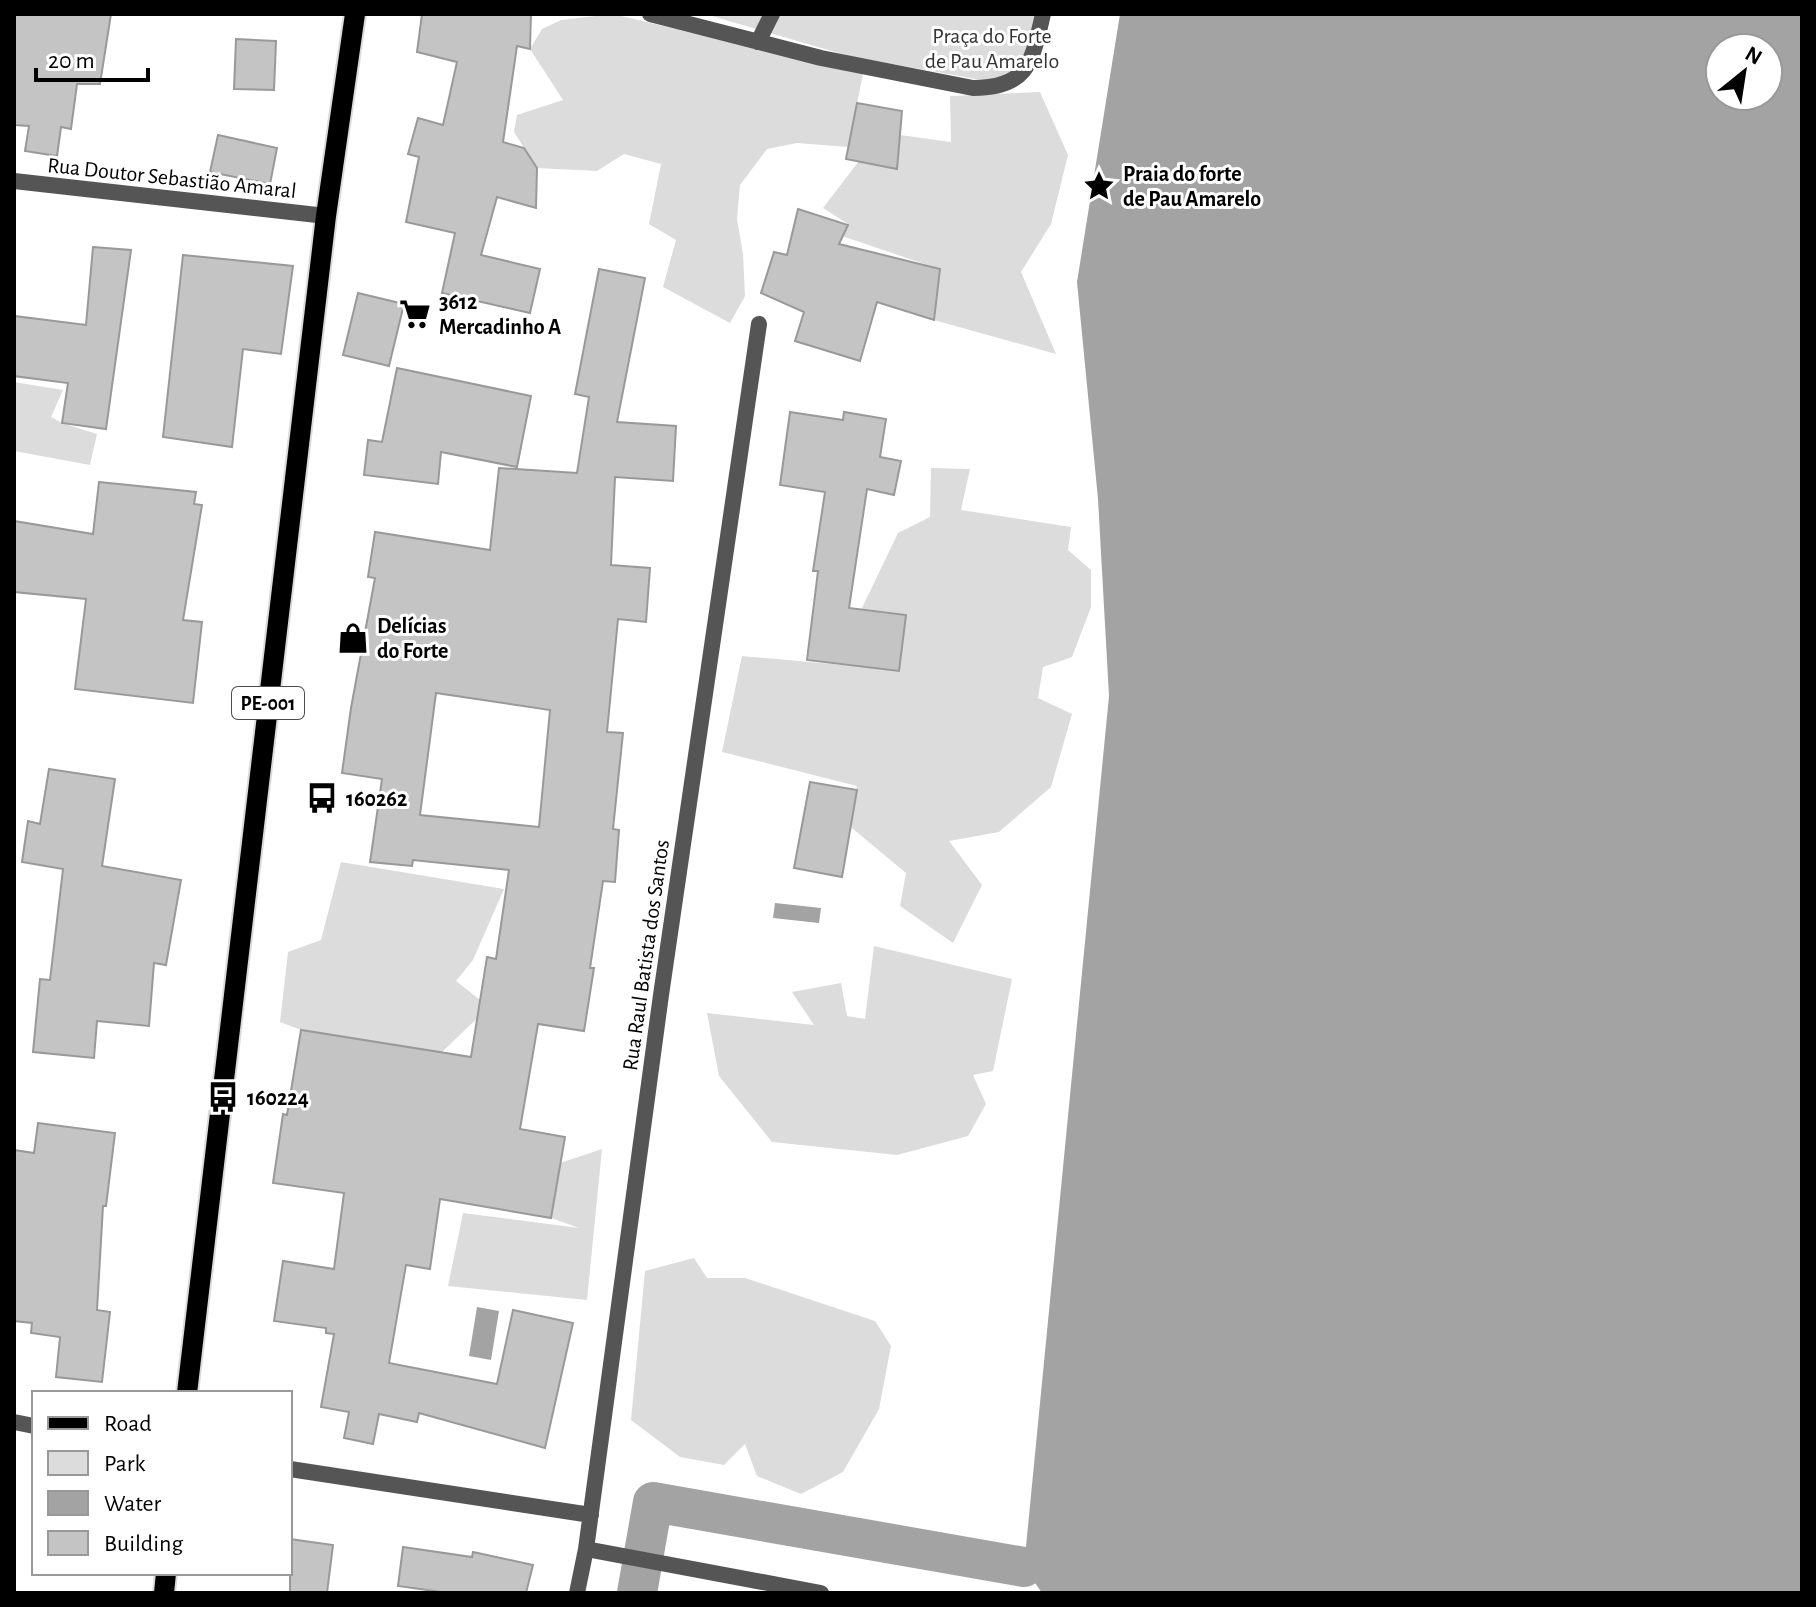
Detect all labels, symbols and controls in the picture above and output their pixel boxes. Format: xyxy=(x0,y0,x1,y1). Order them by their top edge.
park label: Praça do Forte de Pau Amarelo xyxy=(925,25,1059,72)
scale bar xyxy=(36,32,148,82)
north arrow xyxy=(1704,32,1784,112)
text: N xyxy=(1741,42,1766,69)
text: 20 m xyxy=(48,49,95,73)
street label: Rua Doutor Sebastião Amaral xyxy=(46,154,297,202)
place label: Praia do forte de Pau Amarelo xyxy=(1123,163,1261,210)
place icon: Praia do forte de Pau Amarelo xyxy=(1082,169,1116,203)
place label: 3612 Mercadinho A xyxy=(439,291,561,338)
supermarket icon: 3612 Mercadinho A xyxy=(398,297,432,331)
place label: Delícias do Forte xyxy=(377,615,448,662)
shop icon: Delícias do Forte xyxy=(336,621,370,655)
road number: PE-001 xyxy=(232,687,304,719)
bus stop icon: 160262 xyxy=(305,781,339,815)
place label: 160262 xyxy=(346,788,407,810)
street label: Rua Raul Batista dos Santos xyxy=(619,838,673,1072)
bus stop icon: 160224 xyxy=(206,1080,240,1114)
place label: 160224 xyxy=(247,1087,309,1109)
legend xyxy=(32,1391,292,1575)
text: Road xyxy=(104,1412,152,1436)
text: Park xyxy=(104,1452,145,1476)
text: Water xyxy=(104,1492,162,1516)
text: Building xyxy=(104,1532,183,1556)

